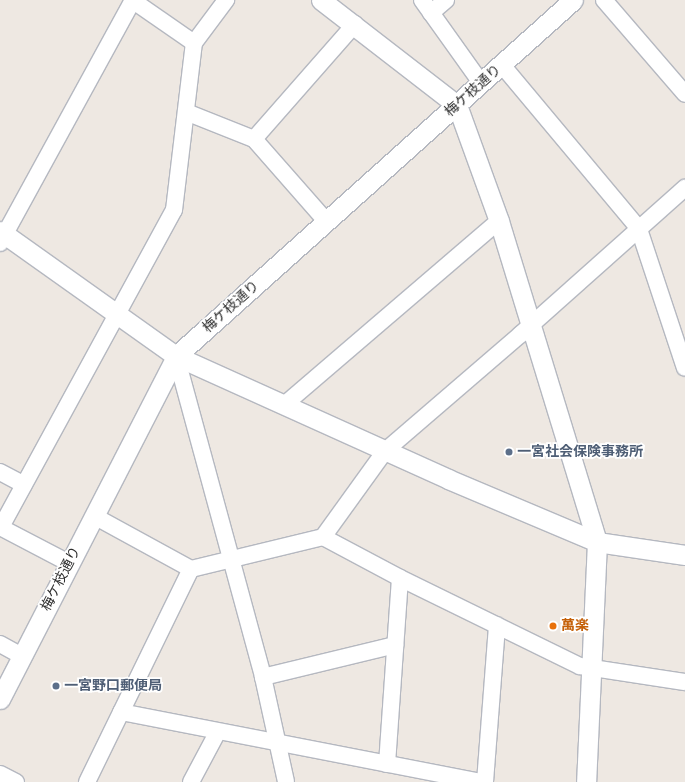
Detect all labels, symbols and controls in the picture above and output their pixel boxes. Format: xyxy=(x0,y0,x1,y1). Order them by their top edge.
street label: 梅ケ枝通り xyxy=(441,61,505,121)
street label: 梅ケ枝通り xyxy=(199,277,263,337)
place label: 一宮社会保険事務所 xyxy=(517,444,643,460)
marker: 一宮社会保険事務所 xyxy=(504,447,514,457)
street label: 梅ケ枝通り xyxy=(38,544,84,614)
place label: 萬楽 xyxy=(561,618,589,634)
marker: 萬楽 xyxy=(548,621,558,631)
place label: 一宮野口郵便局 xyxy=(64,678,162,694)
marker: 一宮野口郵便局 xyxy=(51,681,61,691)

